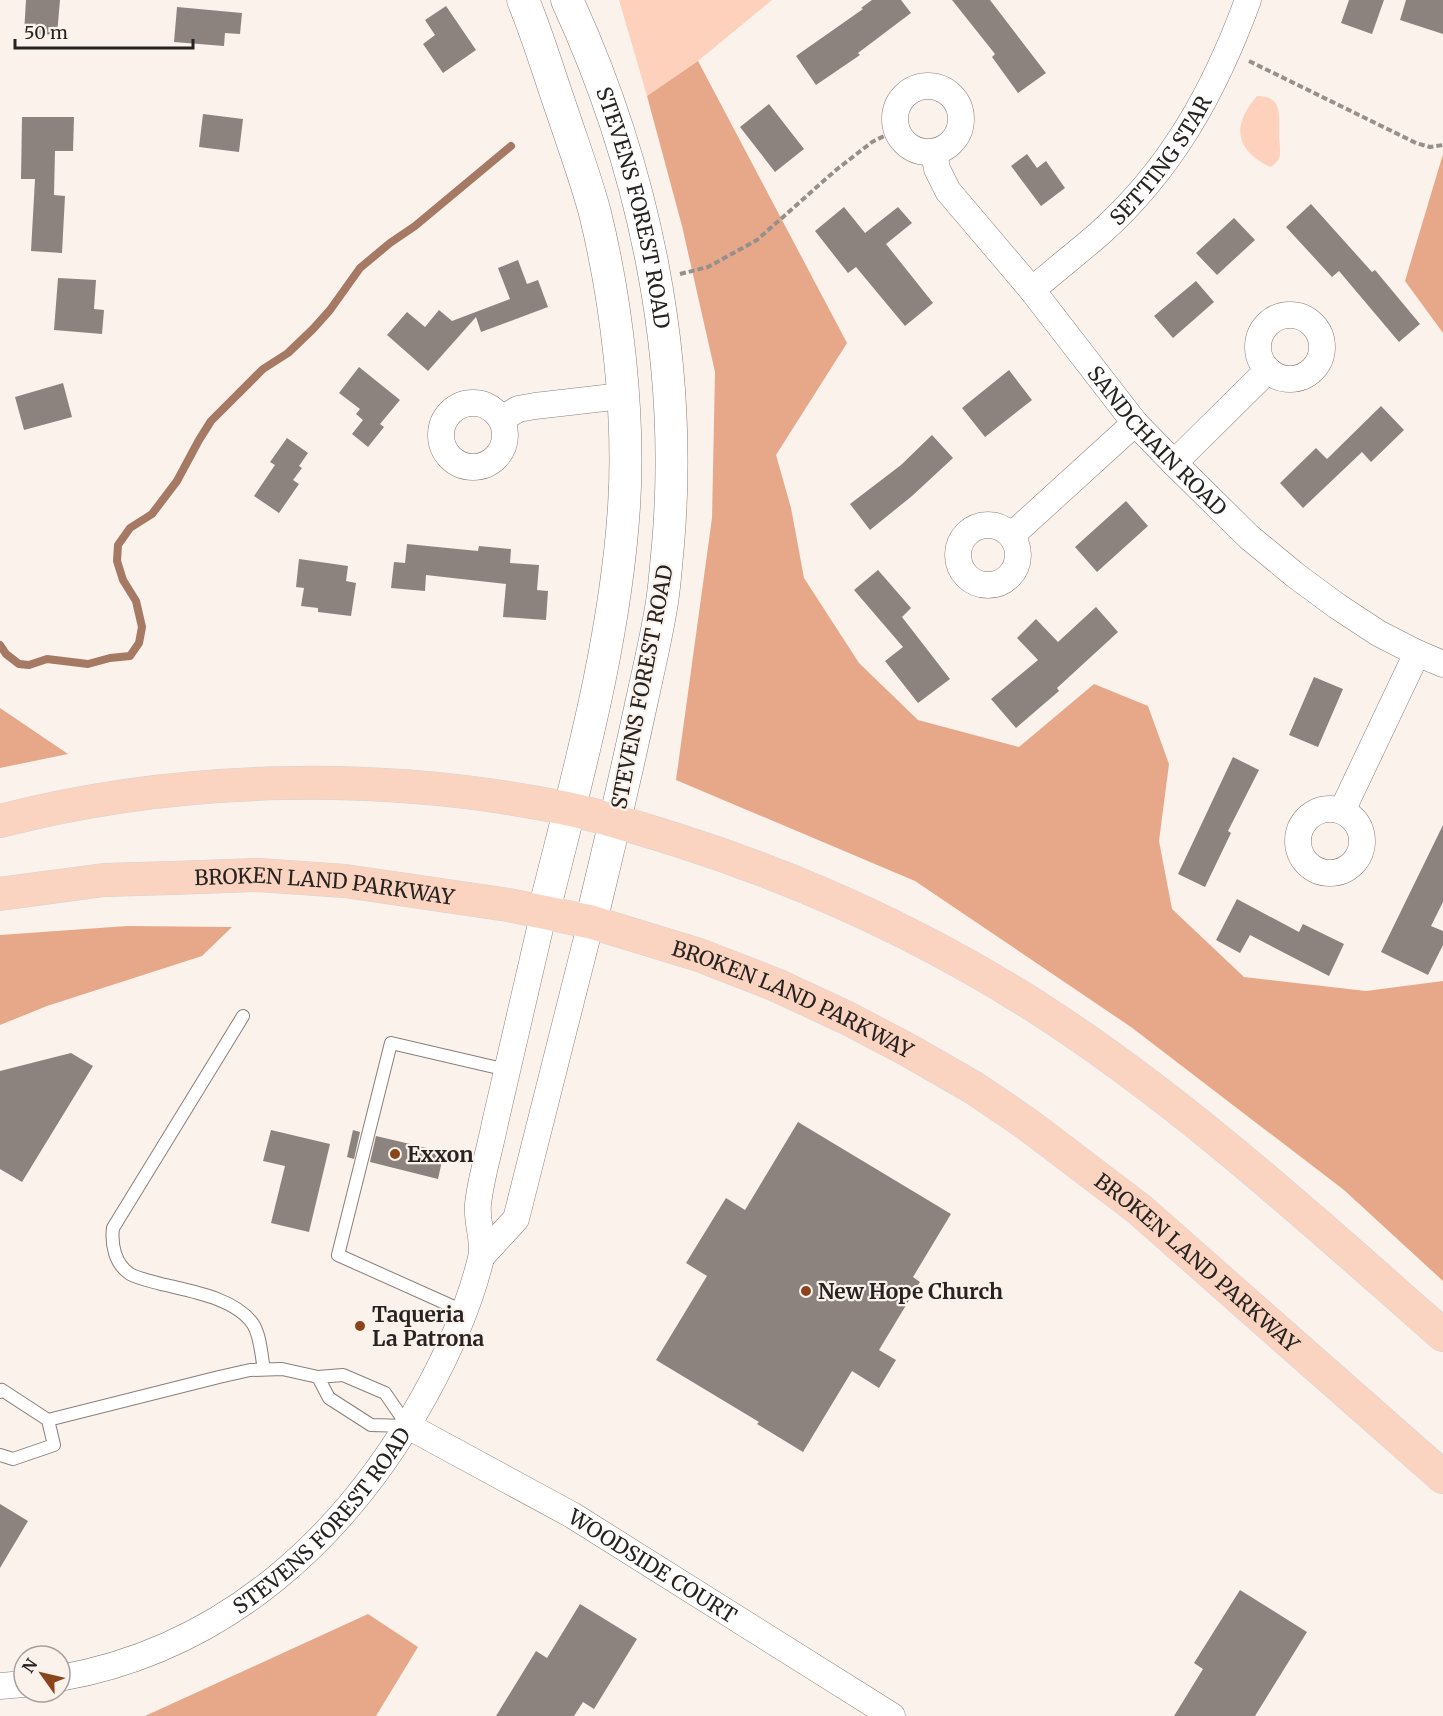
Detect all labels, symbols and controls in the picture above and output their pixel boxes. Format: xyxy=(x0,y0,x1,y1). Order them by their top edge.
scale bar xyxy=(15,12,194,50)
text: 50 m xyxy=(24,21,68,44)
street label: STEVENS FOREST ROAD xyxy=(591,83,676,330)
street label: SETTING STAR xyxy=(1104,90,1217,231)
street label: SANDCHAIN ROAD xyxy=(1082,360,1233,522)
street label: STEVENS FOREST ROAD xyxy=(605,562,679,811)
street label: BROKEN LAND PARKWAY xyxy=(194,861,457,911)
street label: BROKEN LAND PARKWAY xyxy=(669,934,918,1064)
place label: Exxon xyxy=(407,1141,474,1168)
marker: Exxon xyxy=(388,1147,402,1161)
street label: BROKEN LAND PARKWAY xyxy=(1089,1167,1305,1358)
place label: New Hope Church xyxy=(818,1278,1003,1305)
marker: New Hope Church xyxy=(799,1284,813,1298)
place label: Taqueria La Patrona xyxy=(372,1301,484,1352)
marker: Taqueria La Patrona xyxy=(353,1319,367,1333)
street label: STEVENS FOREST ROAD xyxy=(228,1422,416,1620)
street label: WOODSIDE COURT xyxy=(563,1502,742,1629)
north arrow xyxy=(12,1644,72,1704)
text: N xyxy=(18,1654,42,1676)

